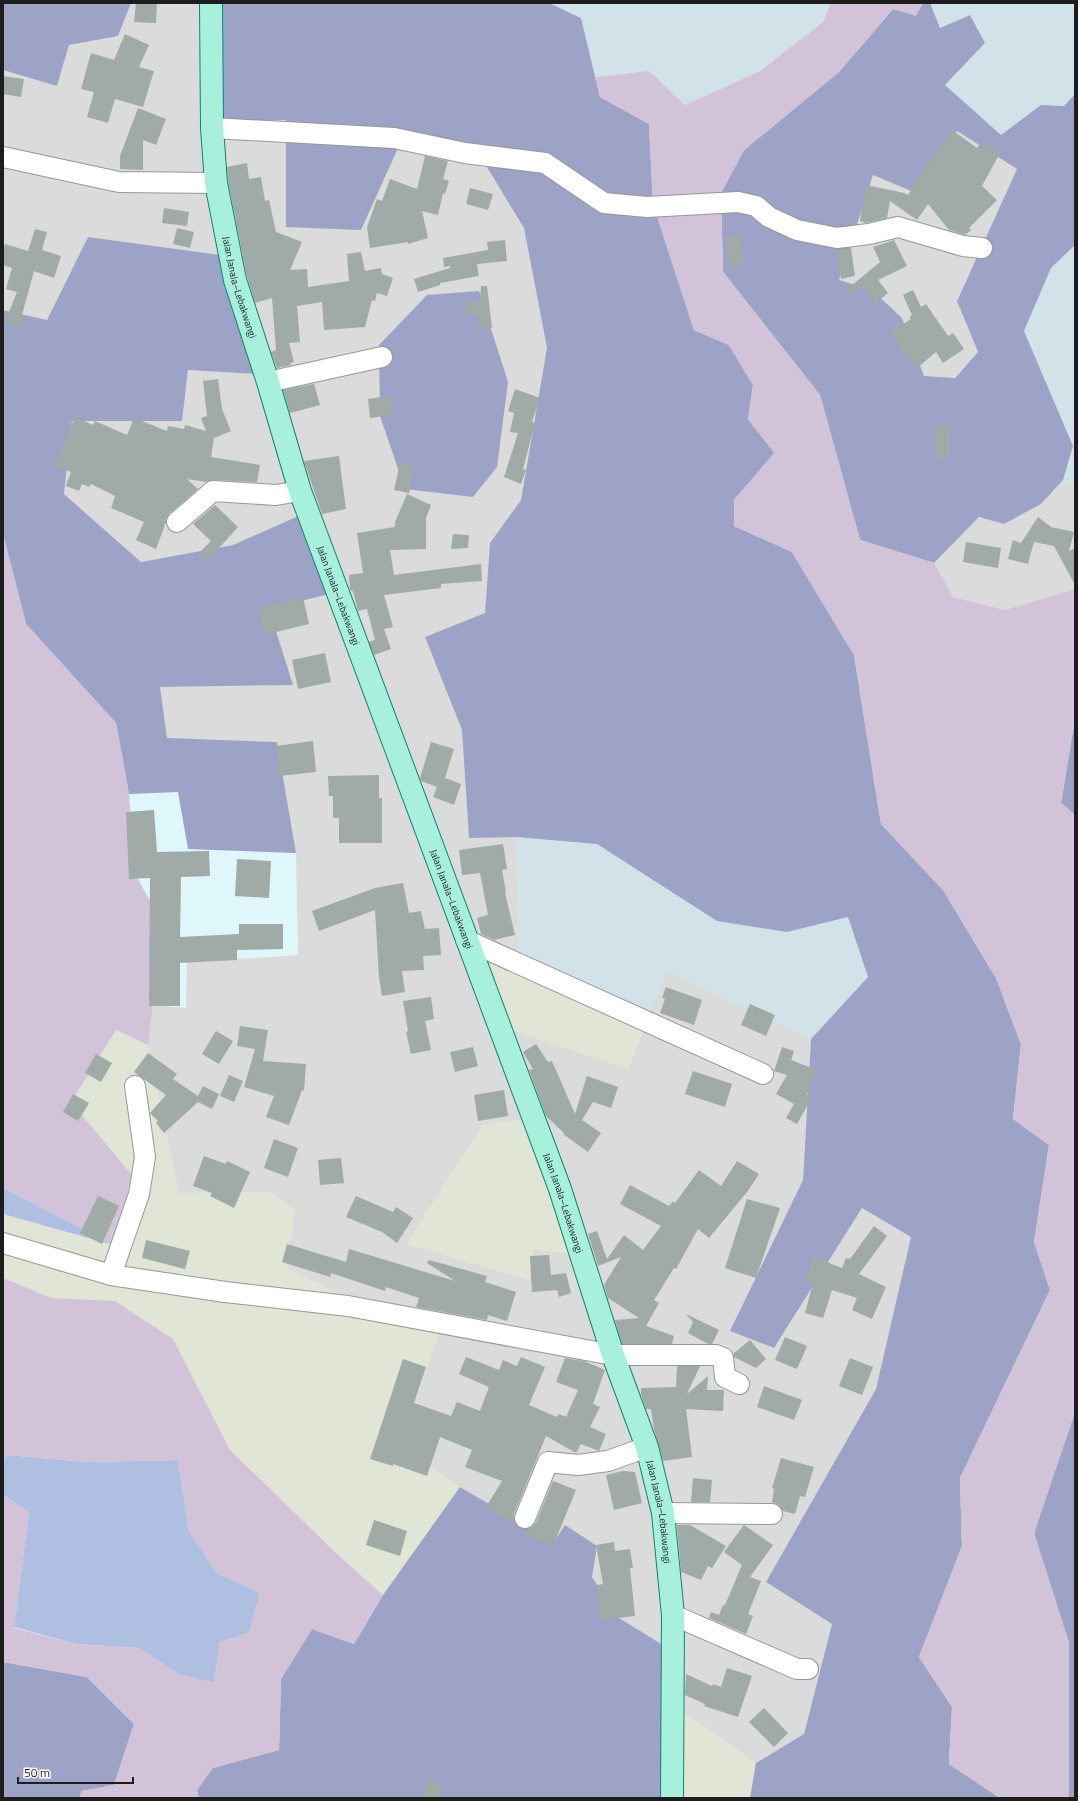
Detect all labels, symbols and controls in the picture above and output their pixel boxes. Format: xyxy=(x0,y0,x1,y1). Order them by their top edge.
street label: Jalan Janala–Lebakwangi xyxy=(219,235,261,340)
street label: Jalan Janala–Lebakwangi xyxy=(313,543,364,647)
street label: Jalan Janala–Lebakwangi xyxy=(427,847,477,951)
street label: Jalan Janala–Lebakwangi xyxy=(540,1151,587,1255)
street label: Jalan Janala–Lebakwangi xyxy=(643,1458,675,1564)
scale bar xyxy=(18,1759,133,1785)
text: 50 m xyxy=(24,1763,50,1782)

